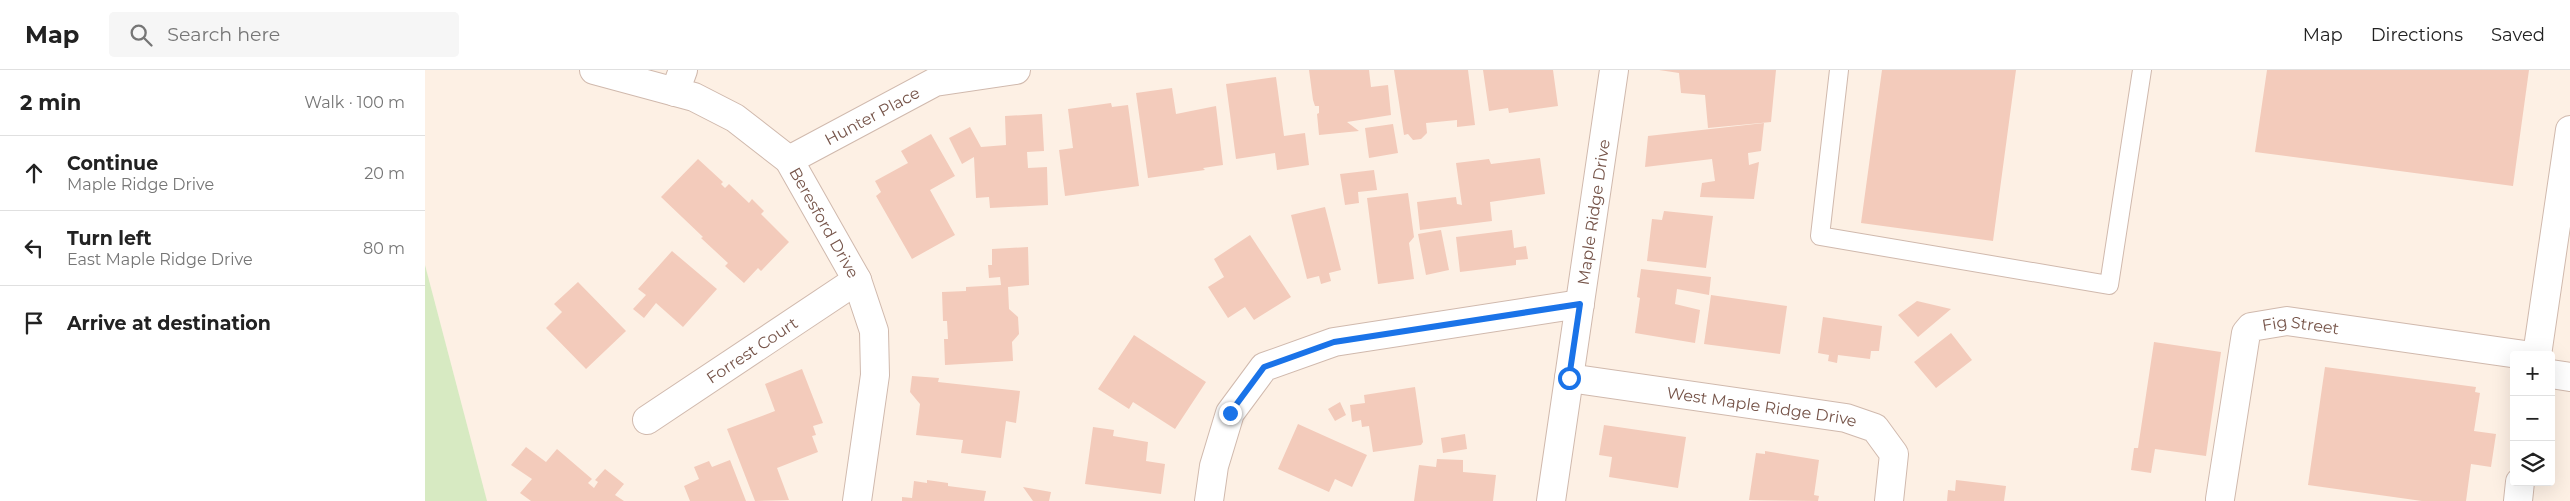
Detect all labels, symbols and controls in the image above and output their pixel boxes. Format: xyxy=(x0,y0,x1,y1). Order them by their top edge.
search box xyxy=(109,12,459,57)
text: Map xyxy=(25,20,79,49)
icon: search xyxy=(127,21,155,49)
text: Search here xyxy=(167,23,280,46)
text: Map xyxy=(2303,24,2343,46)
text: Directions xyxy=(2371,24,2463,46)
text: Saved xyxy=(2491,24,2545,46)
street label: Hunter Place xyxy=(821,83,923,149)
text: 2 min xyxy=(20,90,81,115)
text: Walk · 100 m xyxy=(304,93,405,112)
street label: Maple Ridge Drive xyxy=(1573,138,1613,286)
text: Continue xyxy=(67,152,158,175)
icon: ahead xyxy=(20,159,48,187)
text: 20 m xyxy=(364,164,405,183)
street label: Beresford Drive xyxy=(786,164,863,281)
text: Maple Ridge Drive xyxy=(67,175,214,194)
text: Turn left xyxy=(67,227,152,250)
icon: left xyxy=(20,234,48,262)
text: 80 m xyxy=(363,239,405,258)
text: East Maple Ridge Drive xyxy=(67,250,253,269)
icon: arrive xyxy=(20,309,48,337)
text: Arrive at destination xyxy=(67,312,271,335)
street label: Fig Street xyxy=(2260,312,2341,338)
street label: Forrest Court xyxy=(703,313,801,387)
map controls xyxy=(2510,351,2555,486)
button: + xyxy=(2510,351,2555,396)
route start xyxy=(1558,367,1581,390)
street label: West Maple Ridge Drive xyxy=(1665,383,1860,431)
button: − xyxy=(2510,396,2555,441)
route end xyxy=(1219,402,1242,425)
button: layers xyxy=(2510,441,2555,486)

